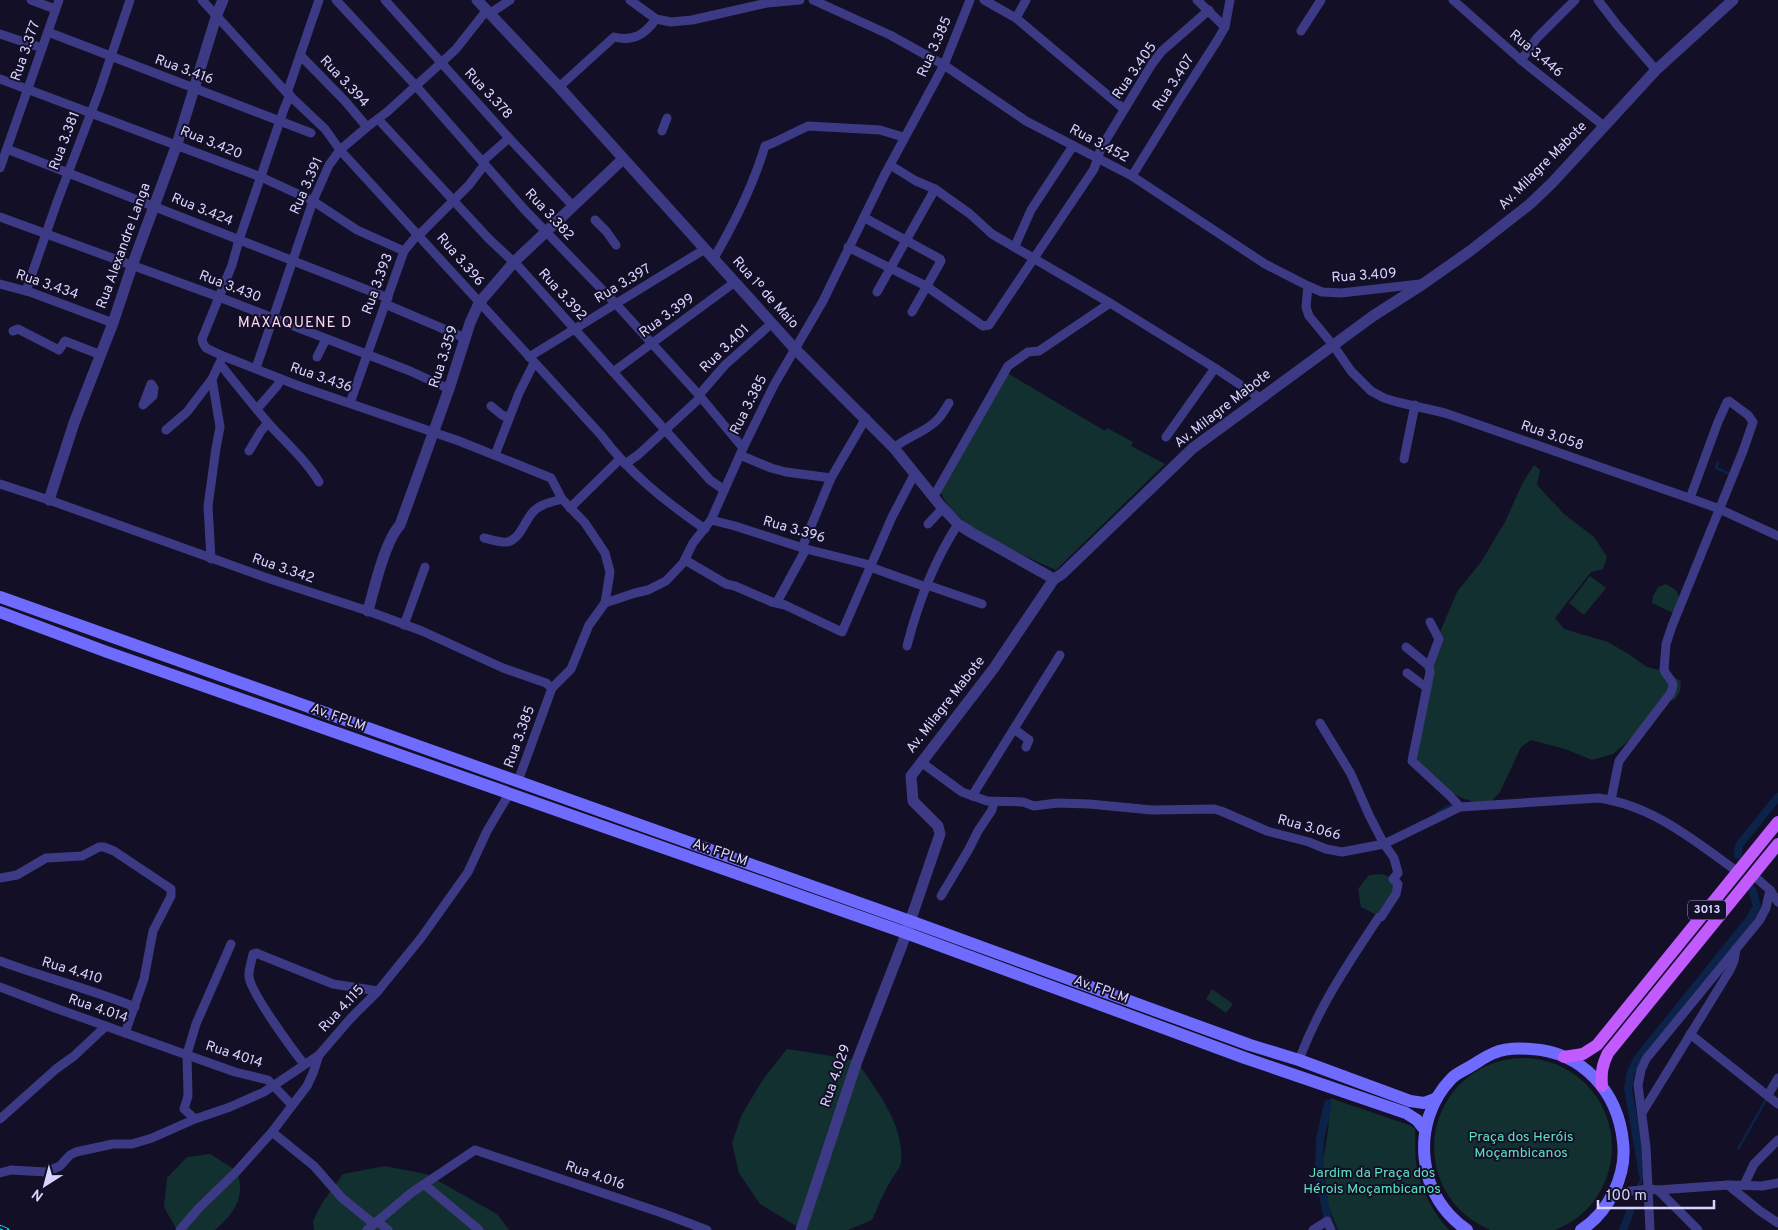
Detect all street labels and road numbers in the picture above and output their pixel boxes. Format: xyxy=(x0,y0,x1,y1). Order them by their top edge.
street label: Rua 3.385 xyxy=(914,14,956,80)
street label: Rua 3.377 xyxy=(8,19,44,83)
street label: Rua 3.446 xyxy=(1506,27,1566,81)
street label: Rua 3.405 xyxy=(1109,39,1161,103)
street label: Rua 3.416 xyxy=(152,51,216,89)
street label: Rua 3.407 xyxy=(1149,52,1199,114)
street label: Rua 3.394 xyxy=(316,53,372,111)
street label: Rua 3.378 xyxy=(460,65,516,123)
street label: Rua 3.381 xyxy=(46,109,84,173)
street label: Av. Milagre Mabote xyxy=(1495,118,1591,214)
street label: Rua 3.452 xyxy=(1066,121,1132,167)
street label: Rua 3.420 xyxy=(177,123,245,163)
street label: Rua 3.391 xyxy=(287,155,327,217)
street label: Rua Alexandre Langa xyxy=(93,181,155,311)
street label: Rua 3.382 xyxy=(521,186,577,244)
street label: Rua 3.424 xyxy=(169,190,235,230)
street label: Rua 3.396 xyxy=(433,230,487,290)
street label: Rua 3.393 xyxy=(359,251,397,317)
street label: Rua 1º de Maio xyxy=(728,253,802,333)
street label: Rua 3.397 xyxy=(592,261,654,307)
street label: Rua 3.392 xyxy=(534,265,590,325)
street label: Rua 3.409 xyxy=(1331,265,1397,287)
street label: Rua 3.434 xyxy=(13,266,81,304)
street label: Rua 3.430 xyxy=(197,267,263,307)
street label: Rua 3.399 xyxy=(636,290,698,342)
street label: Rua 3.401 xyxy=(697,321,753,377)
street label: Rua 3.359 xyxy=(426,324,462,390)
street label: Rua 3.436 xyxy=(288,359,354,397)
street label: Av. Milagre Mabote xyxy=(1171,366,1275,452)
street label: Rua 3.385 xyxy=(727,372,771,438)
street label: Rua 3.058 xyxy=(1518,417,1586,455)
street label: Rua 3.396 xyxy=(761,513,827,547)
street label: Rua 3.342 xyxy=(250,550,316,588)
street label: Av. Milagre Mabote xyxy=(903,653,989,757)
street label: Av. FPLM xyxy=(308,700,368,736)
street label: Rua 3.385 xyxy=(501,704,539,770)
street label: Rua 3.066 xyxy=(1275,811,1343,845)
street label: Av. FPLM xyxy=(690,836,750,870)
road number: 3013 xyxy=(1688,900,1726,920)
street label: Rua 4.410 xyxy=(40,954,104,988)
street label: Av. FPLM xyxy=(1071,972,1131,1008)
street label: Rua 4.115 xyxy=(316,982,368,1036)
street label: Rua 4.014 xyxy=(66,991,130,1027)
street label: Rua 4014 xyxy=(203,1038,265,1072)
street label: Rua 4.029 xyxy=(817,1042,855,1110)
street label: Rua 4.016 xyxy=(563,1158,627,1194)

